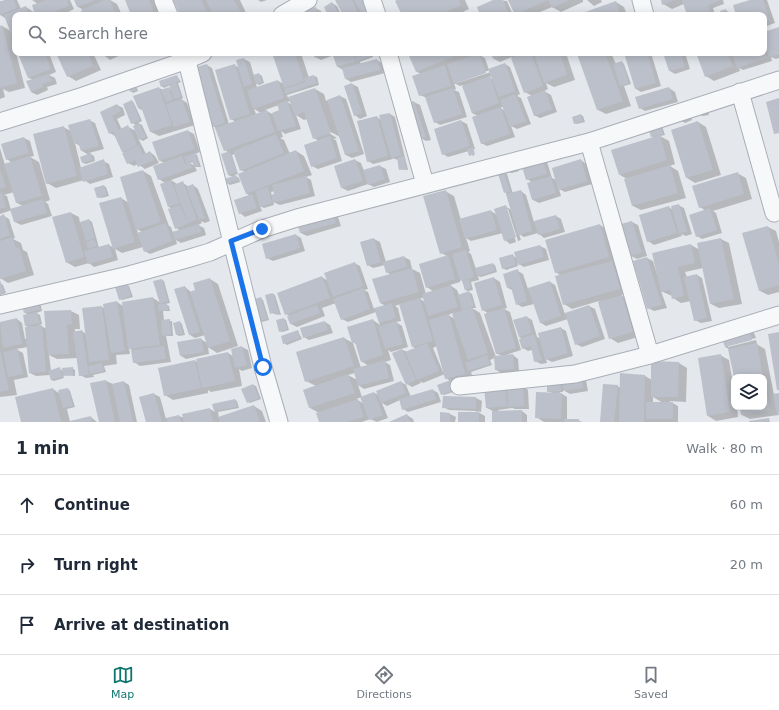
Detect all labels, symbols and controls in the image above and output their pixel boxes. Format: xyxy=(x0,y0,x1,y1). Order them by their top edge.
search box xyxy=(12,12,767,56)
icon: search xyxy=(26,23,48,45)
text: Search here xyxy=(58,25,148,43)
route end xyxy=(253,220,271,238)
route start xyxy=(254,358,272,376)
map controls xyxy=(731,374,767,410)
button: layers xyxy=(731,374,767,410)
text: 1 min xyxy=(16,438,69,458)
text: Walk · 80 m xyxy=(686,441,763,456)
icon: ahead xyxy=(16,494,38,516)
text: Continue xyxy=(54,496,130,514)
text: 60 m xyxy=(730,497,763,512)
icon: right xyxy=(16,554,38,576)
text: Turn right xyxy=(54,556,138,574)
text: 20 m xyxy=(730,557,763,572)
icon: arrive xyxy=(16,614,38,636)
text: Arrive at destination xyxy=(54,616,229,634)
tab: Map xyxy=(111,664,134,701)
tab: Directions xyxy=(356,664,412,701)
tab: Saved xyxy=(634,664,668,701)

